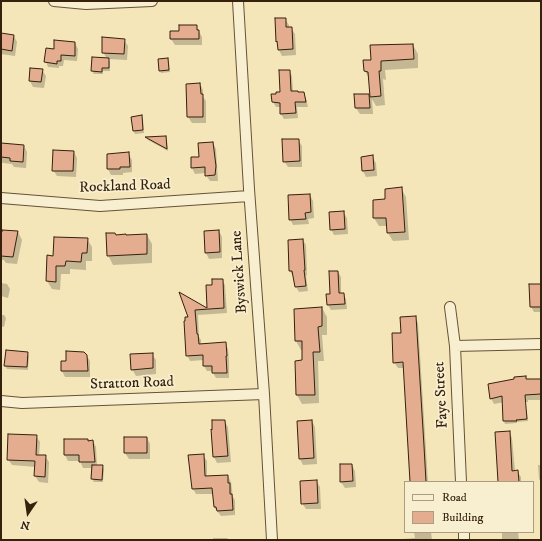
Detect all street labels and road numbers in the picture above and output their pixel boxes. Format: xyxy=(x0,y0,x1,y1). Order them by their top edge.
street label: Rockland Road xyxy=(79,176,171,198)
street label: Byswick Lane xyxy=(228,230,252,314)
street label: Faye Street xyxy=(431,361,453,429)
street label: Stratton Road xyxy=(90,374,174,394)

